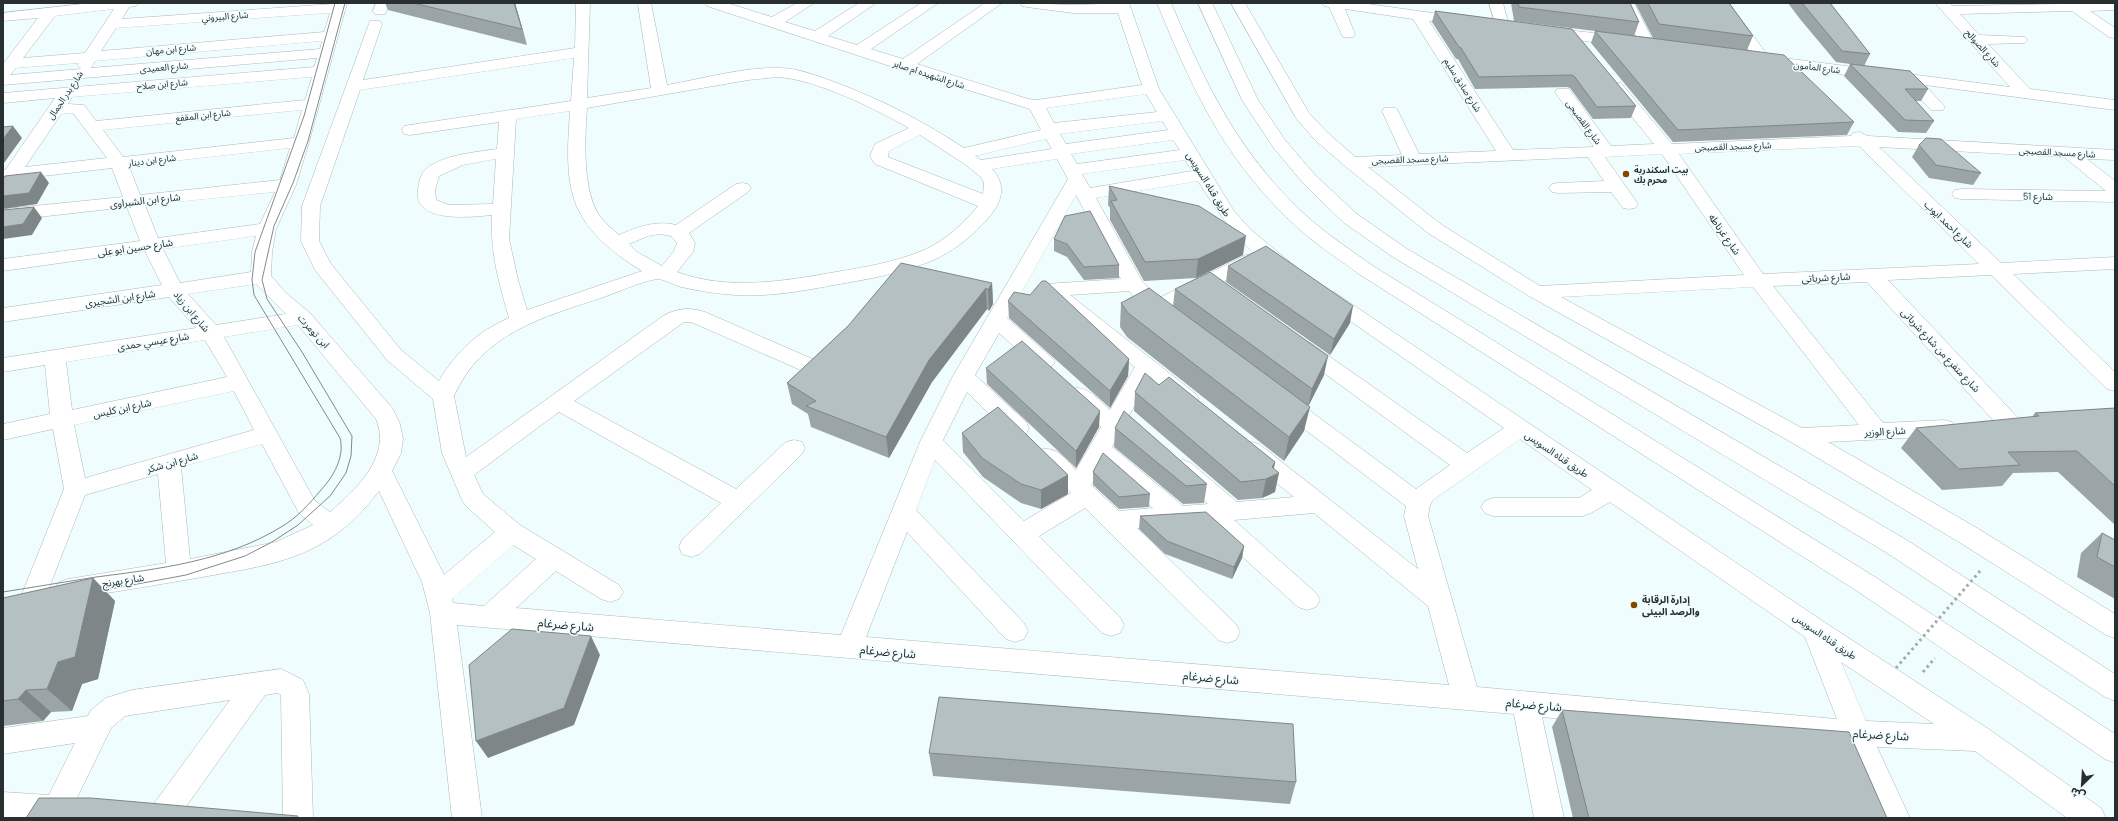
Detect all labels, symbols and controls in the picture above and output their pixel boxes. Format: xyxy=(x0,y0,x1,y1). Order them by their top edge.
street label: شارع البيروني xyxy=(201,9,249,25)
street label: شارع الصوالح xyxy=(1962,27,2003,70)
street label: شارع ابن مهان xyxy=(145,41,197,59)
street label: شارع صادق سليم xyxy=(1440,56,1484,115)
street label: شارع الشهيده ام صابر xyxy=(890,57,966,93)
street label: شارع العميدى xyxy=(139,59,189,77)
street label: شارع المأمون xyxy=(1793,59,1841,77)
street label: شارع بدر الجمال xyxy=(45,69,87,122)
street label: شارع ابن صلاح xyxy=(136,76,188,94)
street label: شارع القصبجى xyxy=(1563,98,1604,148)
street label: شارع ابن المقفع xyxy=(175,107,231,125)
street label: شارع مسجد القصبجى xyxy=(1694,139,1772,155)
street label: شارع مسجد القصبجى xyxy=(2018,144,2096,162)
street label: طريق قناه السويس xyxy=(1183,149,1234,219)
street label: شارع ابن دينار xyxy=(126,152,177,171)
street label: شارع مسجد القصبجى xyxy=(1371,152,1449,168)
place label: بيت اسكندرية محرم بك xyxy=(1634,164,1689,187)
marker: بيت اسكندرية محرم بك xyxy=(1621,169,1631,179)
street label: شارع ابن الشبراوى xyxy=(109,190,181,212)
street label: شارع 51 xyxy=(2023,190,2053,204)
street label: شارع احمد ايوب xyxy=(1921,198,1976,252)
street label: شارع غرناطه xyxy=(1705,211,1744,258)
street label: شارع حسين ابو على xyxy=(96,236,174,260)
street label: شارع شرباتى xyxy=(1801,270,1851,286)
street label: شارع ابن الشجيرى xyxy=(84,287,156,311)
street label: شارع ابن زياد xyxy=(170,288,213,335)
street label: شارع متفرع من شارع شرباتى xyxy=(1898,306,1983,396)
street label: ابن تومرت xyxy=(295,312,332,351)
street label: شارع عيسي حمدى xyxy=(116,329,190,355)
street label: شارع ابن كليس xyxy=(92,396,153,422)
street label: شارع الوزير xyxy=(1863,424,1906,440)
street label: طريق قناه السويس xyxy=(1522,428,1591,481)
street label: شارع ابن شكر xyxy=(144,449,200,477)
street label: شارع بهرنج xyxy=(101,571,145,591)
place label: إدارة الرقابة والرصد البيئى xyxy=(1642,593,1700,618)
marker: إدارة الرقابة والرصد البيئى xyxy=(1629,600,1639,610)
street label: طريق قناه السويس xyxy=(1790,610,1859,663)
street label: شارع ضرغام xyxy=(537,615,595,636)
street label: شارع ضرغام xyxy=(859,642,917,663)
street label: شارع ضرغام xyxy=(1182,668,1240,689)
street label: شارع ضرغام xyxy=(1505,695,1563,716)
street label: شارع ضرغام xyxy=(1852,726,1910,745)
north arrow xyxy=(2062,765,2102,805)
text: ش xyxy=(2068,785,2088,804)

